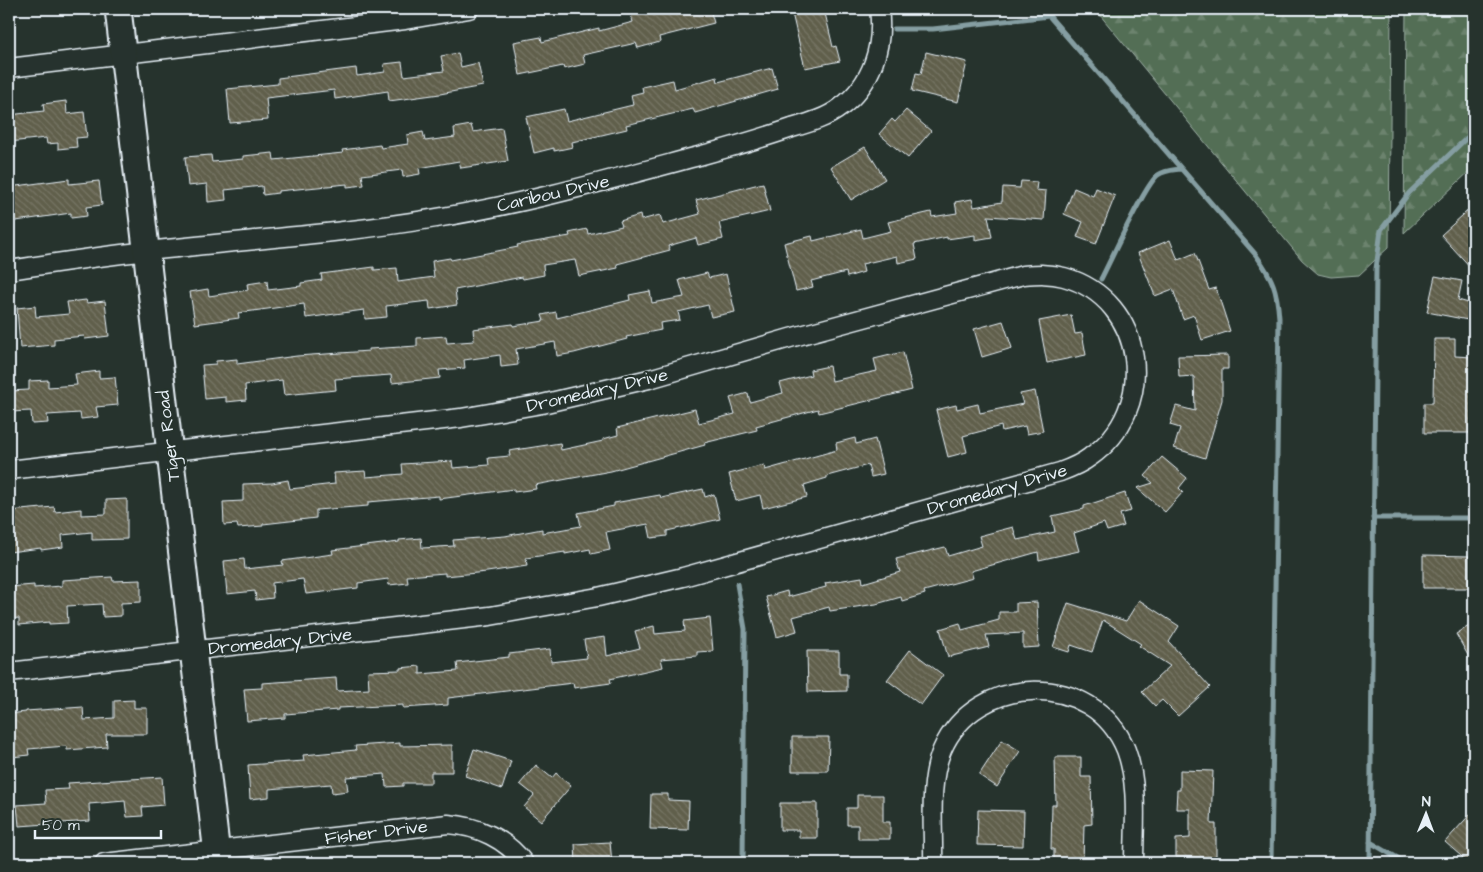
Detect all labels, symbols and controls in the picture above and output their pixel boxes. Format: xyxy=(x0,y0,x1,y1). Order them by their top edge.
street label: Caribou Drive xyxy=(494,168,612,219)
street label: Dromedary Drive xyxy=(524,362,671,420)
street label: Tiger Road xyxy=(151,389,187,483)
street label: Dromedary Drive xyxy=(924,458,1070,522)
street label: Dromedary Drive xyxy=(207,621,353,662)
north arrow xyxy=(1400,790,1450,840)
text: N xyxy=(1422,792,1431,812)
scale bar xyxy=(35,807,161,839)
street label: Fisher Drive xyxy=(323,814,429,851)
text: 50 m xyxy=(42,815,80,836)

